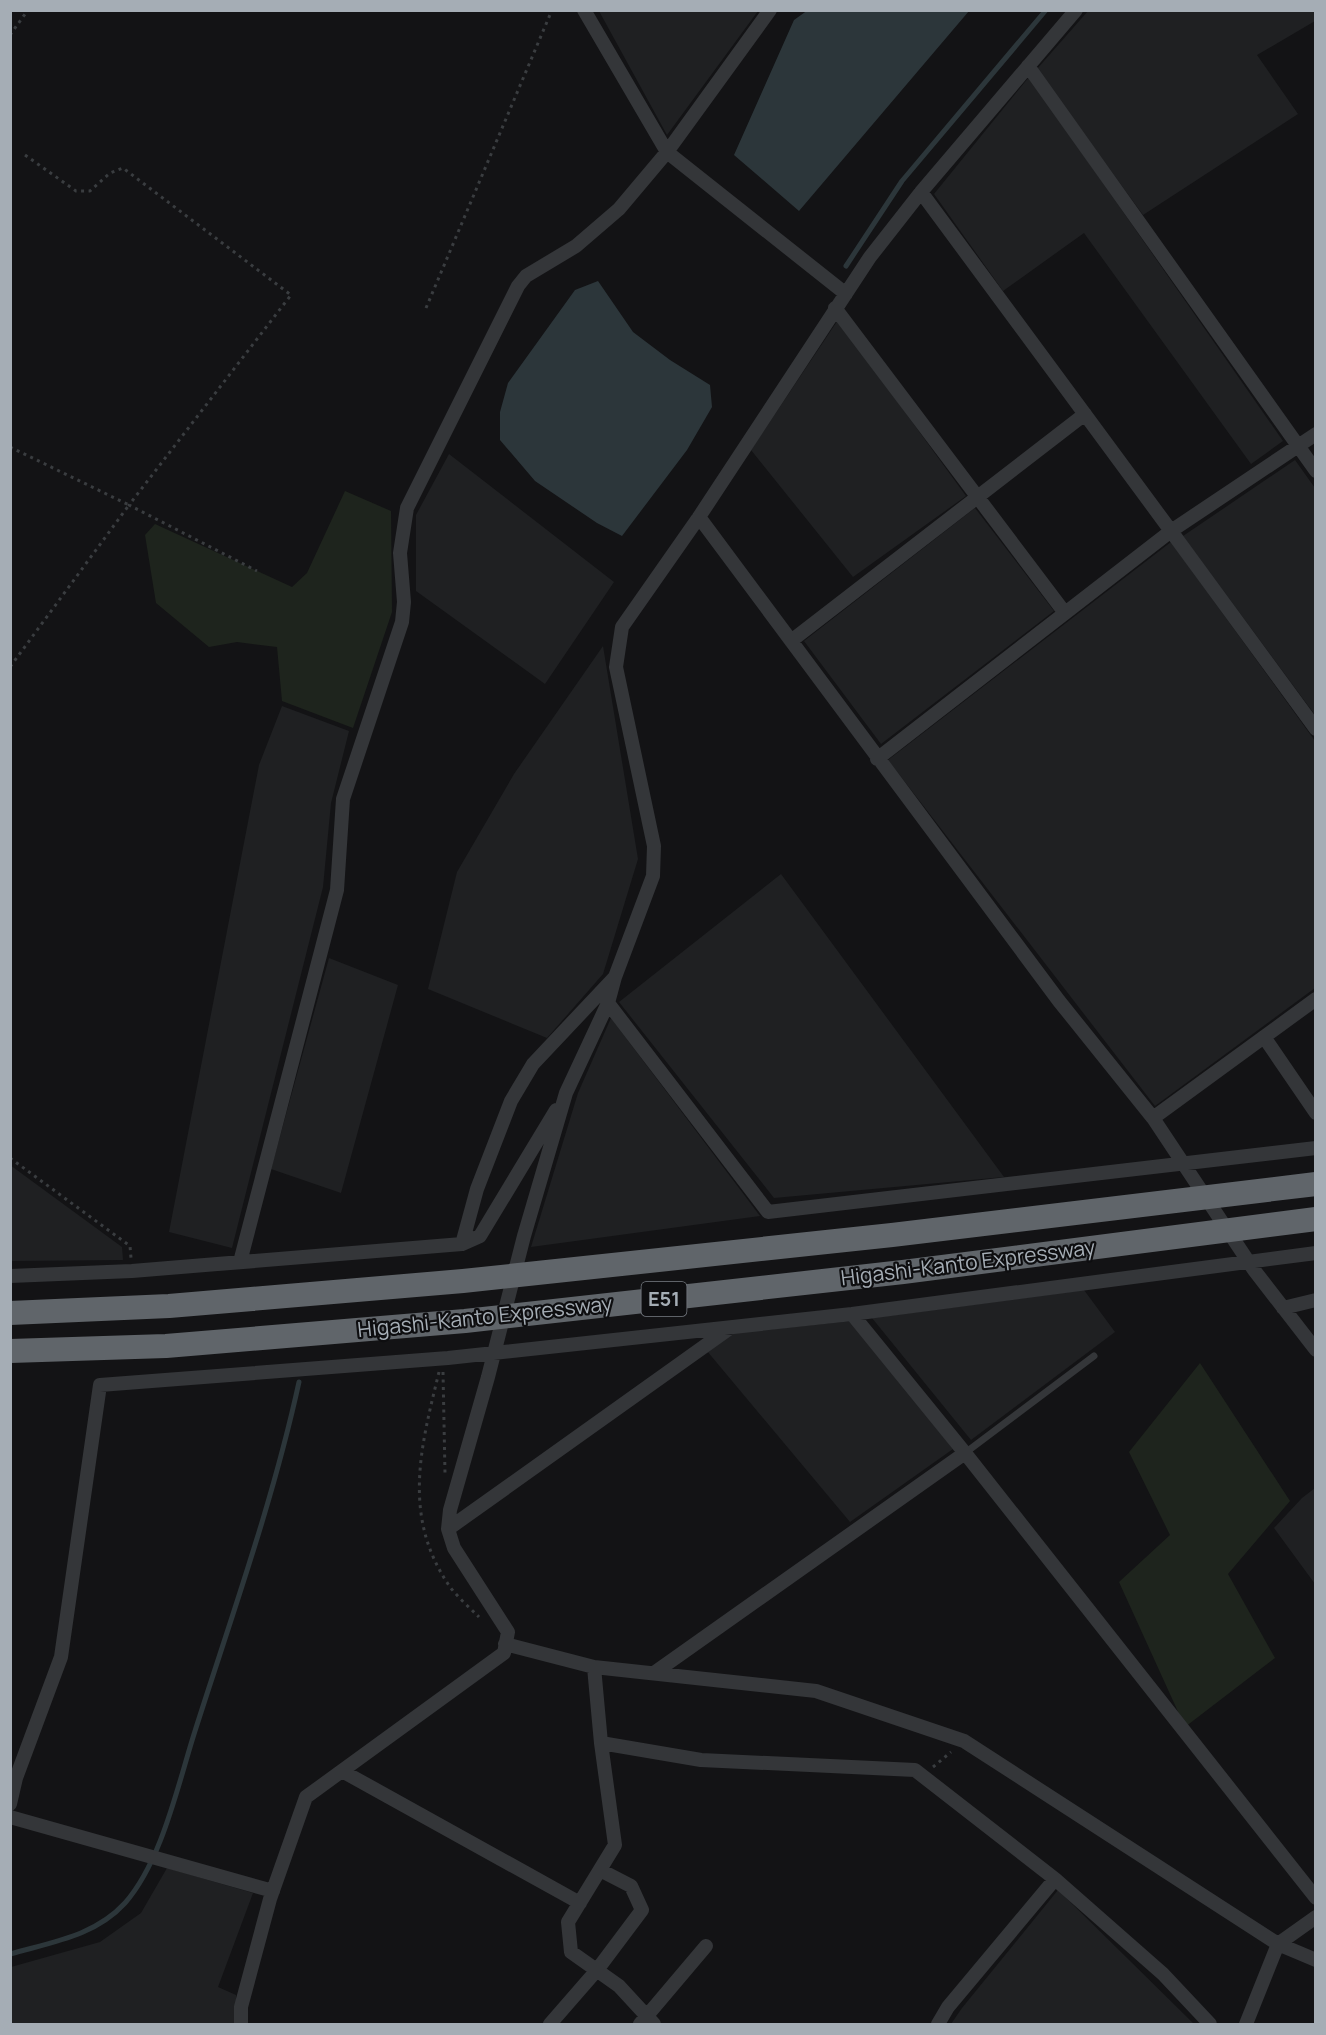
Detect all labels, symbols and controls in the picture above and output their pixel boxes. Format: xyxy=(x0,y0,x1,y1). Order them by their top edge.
street label: Higashi-Kanto Expressway xyxy=(839,1233,1097,1292)
road number: E51 xyxy=(642,1282,686,1316)
street label: Higashi-Kanto Expressway xyxy=(356,1289,614,1343)

